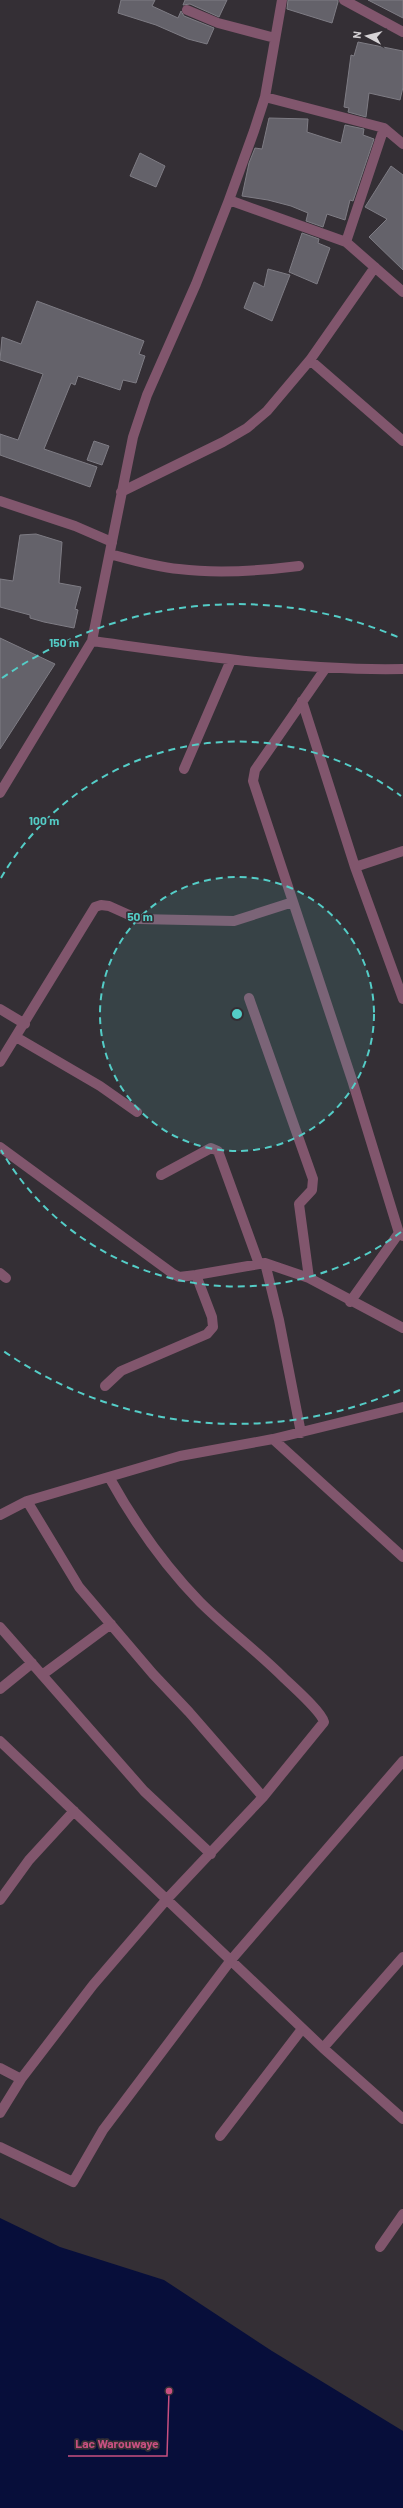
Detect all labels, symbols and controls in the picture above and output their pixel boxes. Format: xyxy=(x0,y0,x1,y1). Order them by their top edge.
north arrow xyxy=(347,16,387,56)
text: N xyxy=(350,30,363,39)
text: 150 m xyxy=(49,635,79,649)
text: 100 m xyxy=(29,813,59,827)
text: 50 m xyxy=(127,909,153,923)
centre of rings xyxy=(230,1007,244,1021)
callout: Lac Warouwaye xyxy=(68,2432,167,2456)
text: Lac Warouwaye xyxy=(75,2436,159,2450)

